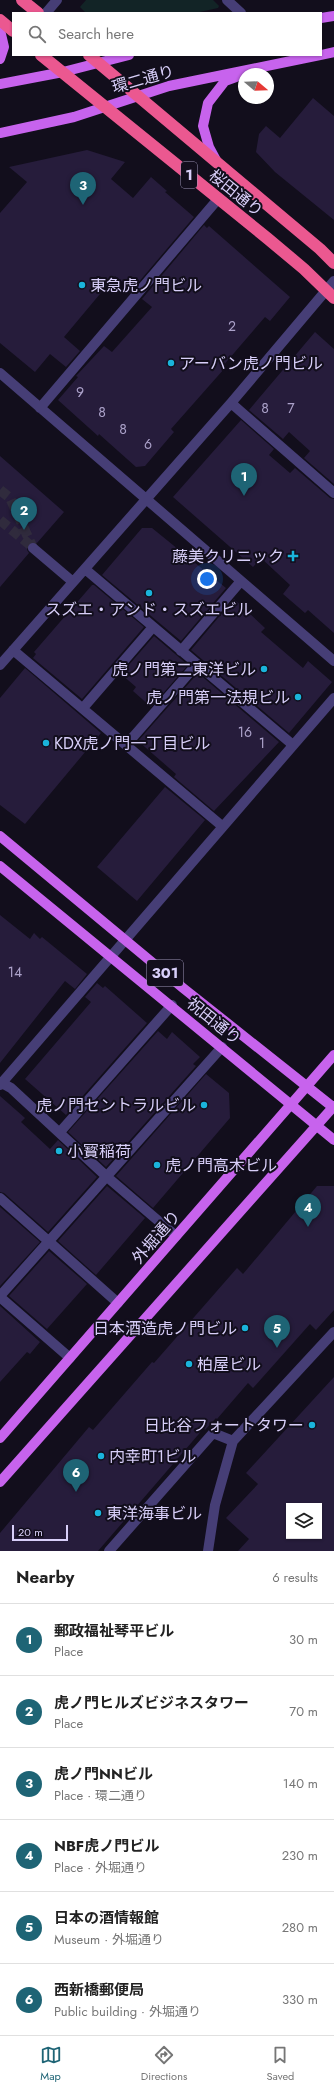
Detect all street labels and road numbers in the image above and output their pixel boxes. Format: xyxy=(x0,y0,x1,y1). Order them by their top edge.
street label: 環二通り xyxy=(109,59,177,99)
road number: 1 xyxy=(181,162,197,188)
street label: 桜田通り xyxy=(204,164,268,222)
road number: 301 xyxy=(147,960,183,986)
street label: 祝田通り xyxy=(182,992,246,1050)
street label: 外堀通り xyxy=(126,1205,186,1269)

